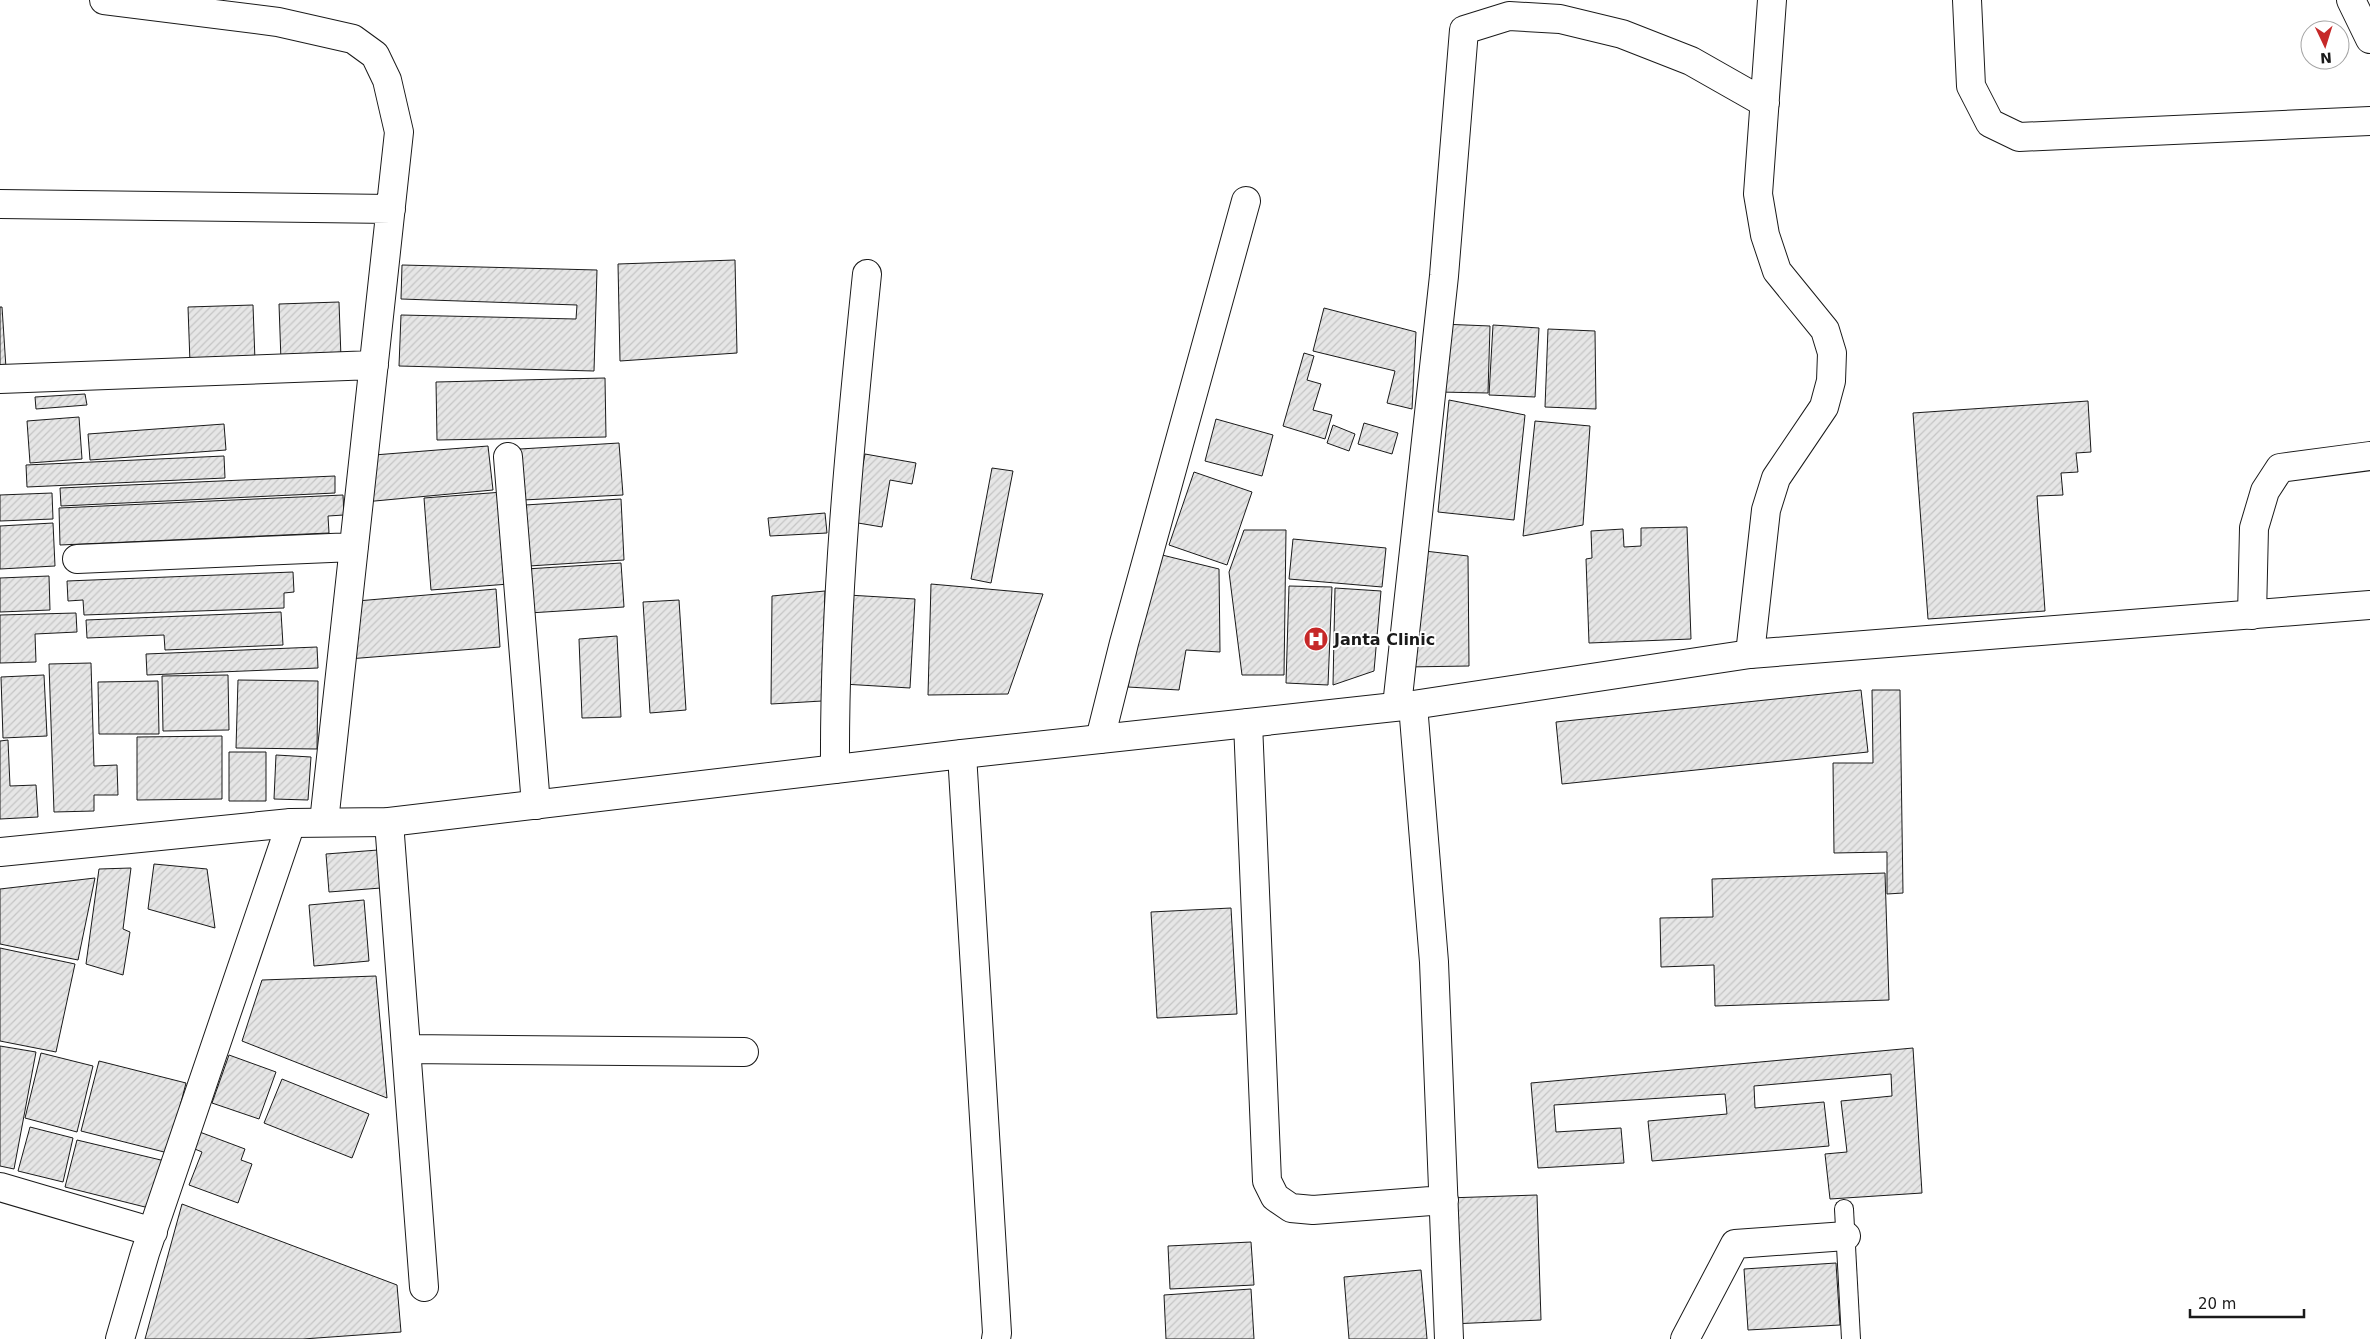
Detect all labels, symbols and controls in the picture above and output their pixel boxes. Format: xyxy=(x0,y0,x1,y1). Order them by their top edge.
north arrow xyxy=(2300,20,2350,70)
text: N xyxy=(2320,50,2332,66)
hospital icon: Janta Clinic xyxy=(1303,626,1329,652)
place label: Janta Clinic xyxy=(1333,630,1435,649)
scale bar xyxy=(2190,1286,2304,1318)
text: 20 m xyxy=(2198,1295,2236,1313)

